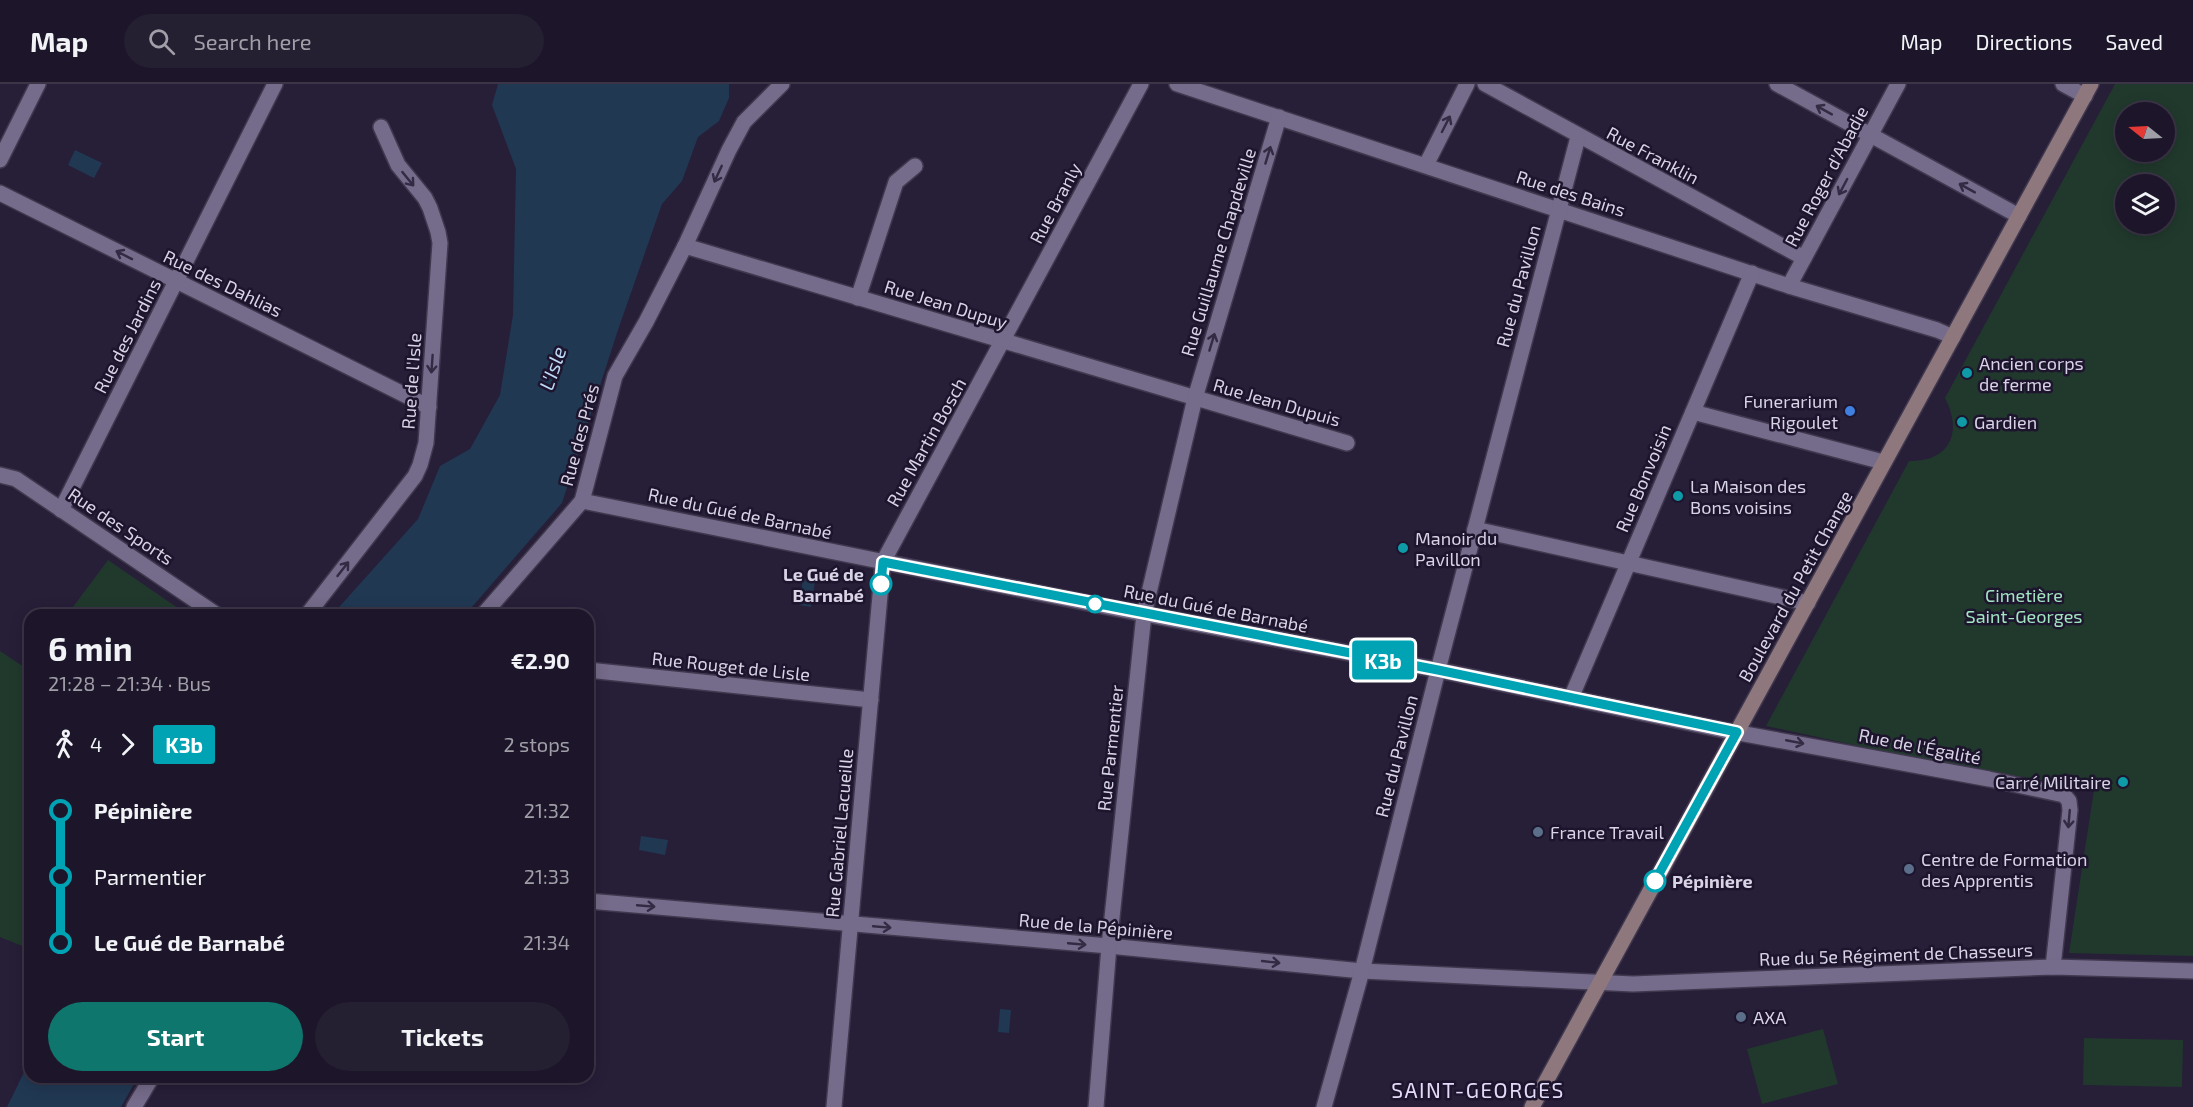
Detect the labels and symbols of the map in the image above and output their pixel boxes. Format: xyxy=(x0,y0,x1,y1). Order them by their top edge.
street label: Rue Roger d'Abadie xyxy=(1780,102,1872,250)
north arrow xyxy=(2115,102,2175,162)
one-way arrow xyxy=(1815,104,1833,115)
one-way arrow xyxy=(1441,116,1453,134)
street label: Rue Franklin xyxy=(1603,121,1703,189)
street label: Rue Guillaume Chapdeville xyxy=(1176,145,1260,359)
one-way arrow xyxy=(1263,146,1274,165)
street label: Rue Branly xyxy=(1025,158,1086,247)
one-way arrow xyxy=(712,165,723,183)
street label: Rue des Bains xyxy=(1514,165,1628,221)
one-way arrow xyxy=(401,171,414,187)
one-way arrow xyxy=(1837,177,1848,195)
one-way arrow xyxy=(1959,182,1976,194)
street label: Rue du Pavillon xyxy=(1491,223,1545,349)
street label: Rue des Dahlias xyxy=(160,245,286,321)
one-way arrow xyxy=(115,249,133,260)
street label: Rue des Jardins xyxy=(89,275,165,397)
street label: Rue Jean Dupuy xyxy=(882,275,1011,333)
street label: Rue de l'Isle xyxy=(397,332,425,430)
one-way arrow xyxy=(1207,333,1218,352)
water label: L'Isle xyxy=(533,343,571,393)
place label: Ancien corps de ferme xyxy=(1979,352,2084,395)
one-way arrow xyxy=(426,354,437,374)
marker: Ancien corps de ferme xyxy=(1960,366,1974,380)
street label: Rue Jean Dupuis xyxy=(1211,373,1343,431)
street label: Rue Martin Bosch xyxy=(882,374,970,510)
street label: Rue des Prés xyxy=(555,382,603,488)
place label: Funerarium Rigoulet xyxy=(1743,390,1838,433)
marker: Funerarium Rigoulet xyxy=(1843,404,1857,418)
place label: Gardien xyxy=(1974,411,2037,433)
marker: Gardien xyxy=(1955,415,1969,429)
street label: Rue Bonvoisin xyxy=(1610,421,1676,535)
place label: La Maison des Bons voisins xyxy=(1690,475,1806,518)
street label: Rue des Sports xyxy=(64,483,178,569)
street label: Rue du Gué de Barnabé xyxy=(646,483,834,543)
street label: Boulevard du Petit Change xyxy=(1733,487,1857,685)
marker: La Maison des Bons voisins xyxy=(1671,489,1685,503)
place label: Manoir du Pavillon xyxy=(1415,527,1497,570)
marker: Manoir du Pavillon xyxy=(1396,541,1410,555)
one-way arrow xyxy=(337,561,350,577)
place label: Le Gué de Barnabé xyxy=(783,563,864,606)
marker: Le Gué de Barnabé xyxy=(870,573,892,595)
street label: Rue du Gué de Barnabé xyxy=(1122,579,1310,637)
park label: Cimetière Saint-Georges xyxy=(1966,584,2082,627)
unlabelled marker xyxy=(1086,595,1104,613)
line badge: K3b xyxy=(1348,640,1418,680)
street label: Rue Rouget de Lisle xyxy=(651,647,811,685)
street label: Rue Parmentier xyxy=(1092,684,1128,812)
street label: Rue du Pavillon xyxy=(1370,692,1422,820)
street label: Rue de l'Égalité xyxy=(1857,723,1983,769)
one-way arrow xyxy=(1785,737,1804,748)
street label: Rue Gabriel Lacueille xyxy=(821,748,857,918)
place label: Carré Militaire xyxy=(1995,771,2111,793)
marker: Carré Militaire xyxy=(2116,775,2130,789)
one-way arrow xyxy=(2063,808,2074,828)
place label: France Travail xyxy=(1550,821,1665,843)
marker: France Travail xyxy=(1531,825,1545,839)
place label: Centre de Formation des Apprentis xyxy=(1921,848,2087,891)
marker: Centre de Formation des Apprentis xyxy=(1902,862,1916,876)
marker: Pépinière xyxy=(1644,870,1666,892)
place label: Pépinière xyxy=(1672,870,1753,892)
one-way arrow xyxy=(636,901,656,912)
street label: Rue de la Pépinière xyxy=(1018,908,1174,944)
one-way arrow xyxy=(872,922,892,933)
street label: Rue du 5e Régiment de Chasseurs xyxy=(1759,938,2033,970)
one-way arrow xyxy=(1066,939,1086,950)
one-way arrow xyxy=(1260,957,1280,968)
place label: AXA xyxy=(1753,1006,1787,1028)
marker: AXA xyxy=(1734,1010,1748,1024)
district label: SAINT-GEORGES xyxy=(1391,1077,1565,1102)

